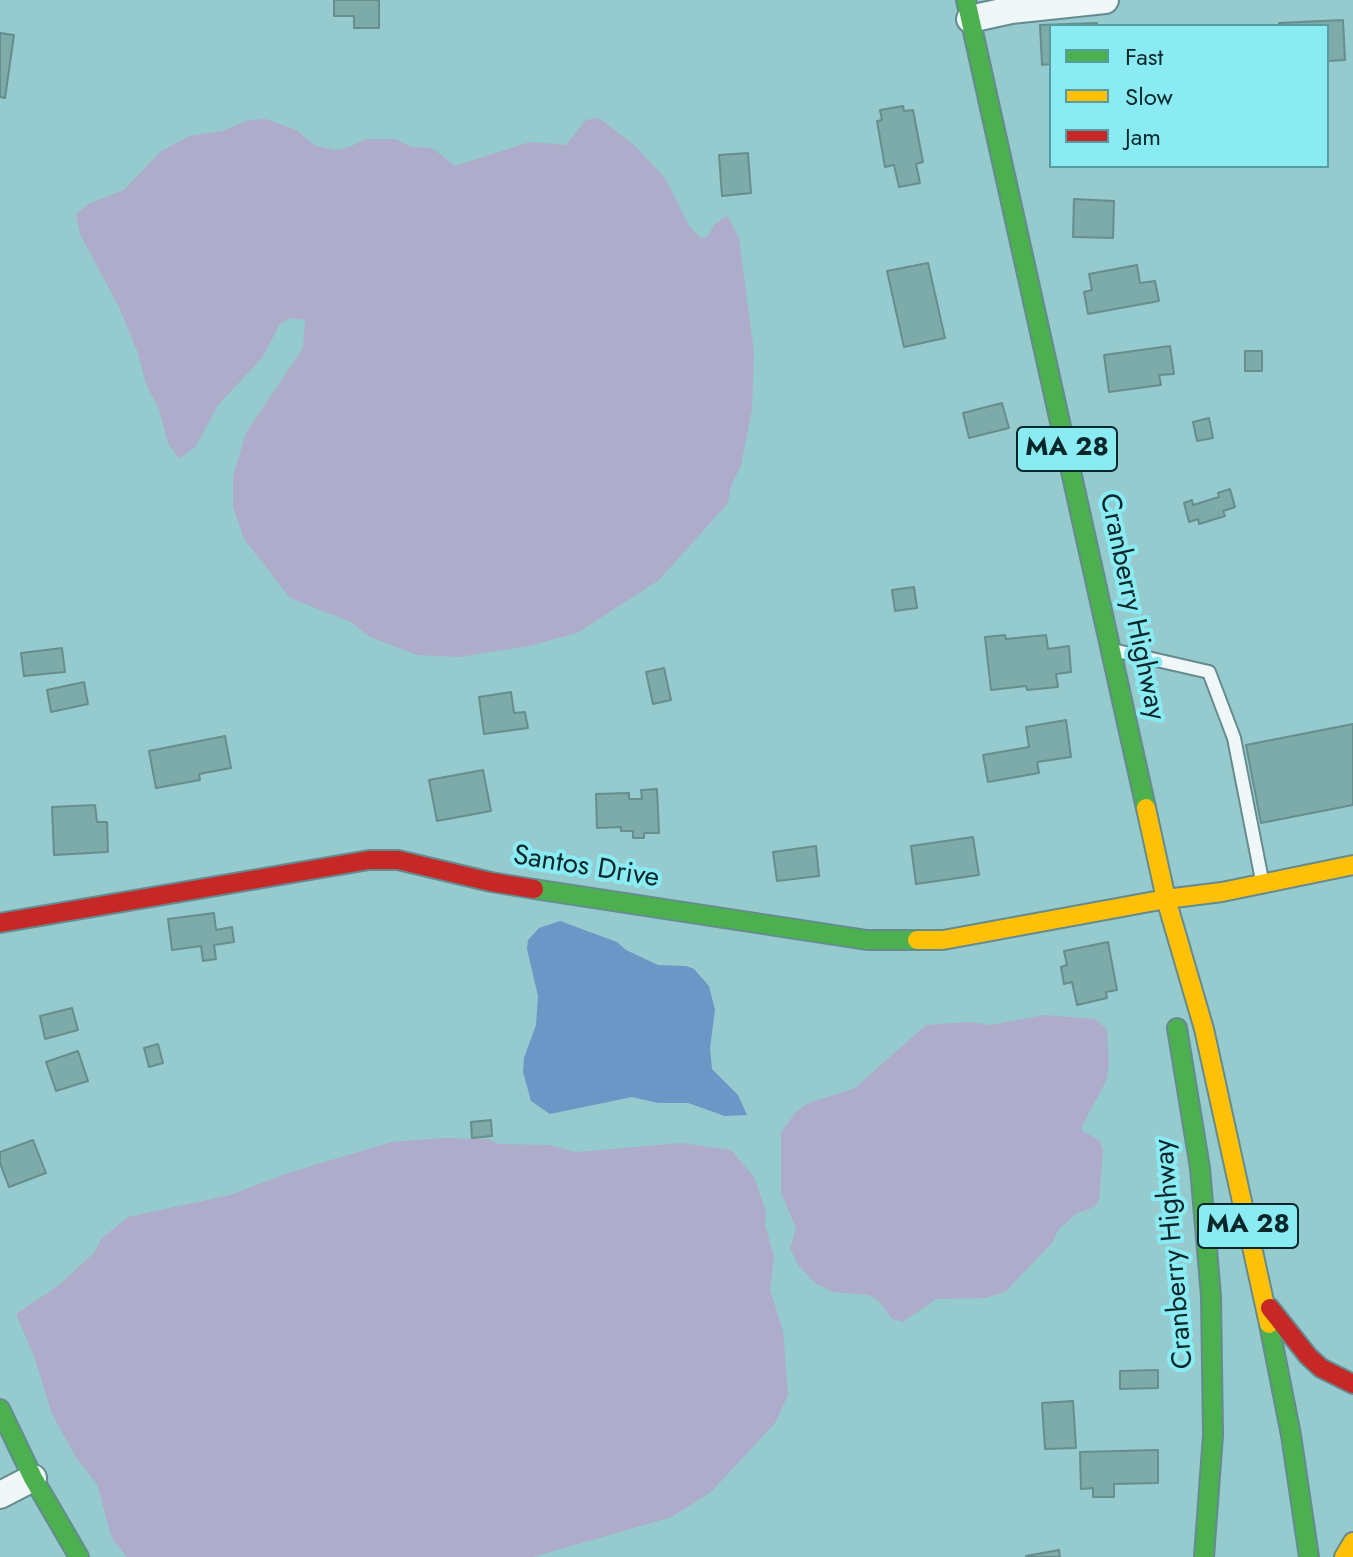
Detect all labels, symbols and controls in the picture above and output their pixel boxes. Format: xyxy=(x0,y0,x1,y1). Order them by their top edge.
legend xyxy=(1049,24,1329,168)
text: Fast xyxy=(1125,39,1163,74)
text: Slow xyxy=(1125,79,1173,114)
text: Jam xyxy=(1125,119,1161,154)
road number: MA 28 xyxy=(1017,427,1117,471)
street label: Cranberry Highway xyxy=(1091,491,1171,723)
street label: Santos Drive xyxy=(511,840,661,896)
street label: Cranberry Highway xyxy=(1148,1138,1202,1370)
road number: MA 28 xyxy=(1198,1204,1298,1248)

